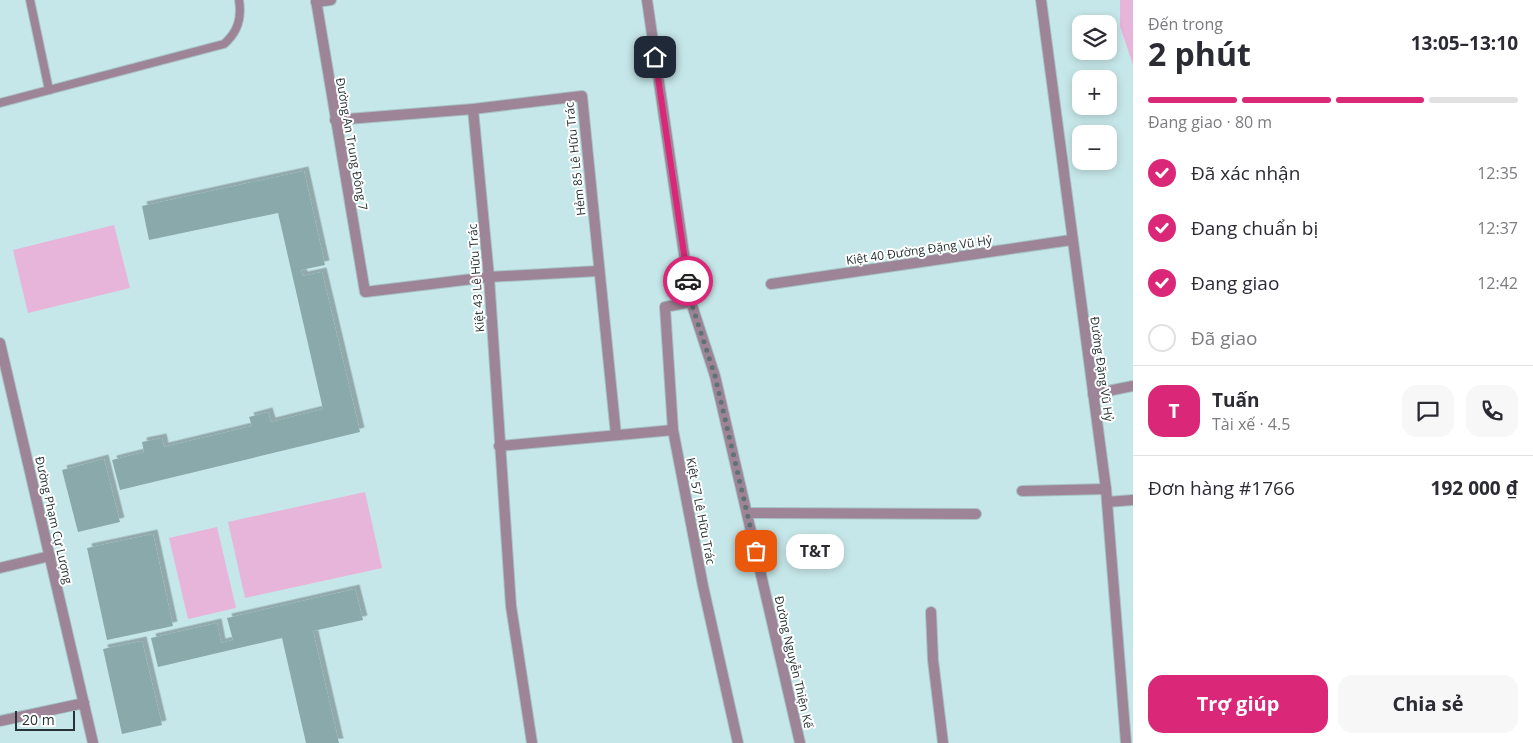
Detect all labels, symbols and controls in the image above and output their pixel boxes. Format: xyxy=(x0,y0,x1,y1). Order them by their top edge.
text: Đến trong xyxy=(1148,13,1223,35)
map controls xyxy=(1072,15,1117,170)
button: layers xyxy=(1072,15,1117,60)
text: 13:05–13:10 xyxy=(1411,30,1518,56)
text: 2 phút xyxy=(1148,32,1251,75)
pin xyxy=(634,36,676,78)
icon: home xyxy=(641,43,669,71)
button: + xyxy=(1072,70,1117,115)
street label: Đường An Trung Đông 7 xyxy=(332,76,372,212)
street label: Hẻm 85 Lê Hữu Trác xyxy=(561,101,589,217)
text: Đang giao · 80 m xyxy=(1148,111,1272,133)
button: − xyxy=(1072,125,1117,170)
icon: check xyxy=(1148,159,1176,187)
text: Đã xác nhận xyxy=(1191,160,1300,186)
text: 12:35 xyxy=(1477,162,1518,184)
icon: check xyxy=(1148,214,1176,242)
text: Đang chuẩn bị xyxy=(1191,215,1318,241)
text: 12:37 xyxy=(1477,217,1518,239)
street label: Kiệt 43 Lê Hữu Trác xyxy=(464,223,488,333)
street label: Kiệt 40 Đường Đặng Vũ Hỷ xyxy=(845,231,994,269)
courier xyxy=(663,256,713,306)
icon: car xyxy=(674,267,702,295)
icon: check xyxy=(1148,269,1176,297)
text: Đang giao xyxy=(1191,270,1279,296)
text: 12:42 xyxy=(1477,272,1518,294)
street label: Đường Đặng Vũ Hỷ xyxy=(1086,315,1118,424)
text: Đã giao xyxy=(1191,325,1257,351)
button: chat xyxy=(1402,385,1454,437)
button: phone xyxy=(1466,385,1518,437)
text: Tuấn xyxy=(1212,387,1259,413)
text: T xyxy=(1168,398,1180,424)
text: Tài xế · 4.5 xyxy=(1212,413,1290,435)
street label: Đường Phạm Cự Lượng xyxy=(31,455,77,586)
street label: Kiệt 57 Lê Hữu Trác xyxy=(682,456,720,566)
text: Đơn hàng #1766 xyxy=(1148,475,1295,501)
text: 192 000 ₫ xyxy=(1431,475,1518,501)
pin xyxy=(735,530,777,572)
callout: T&T xyxy=(786,534,844,568)
icon: bag xyxy=(742,537,770,565)
text: T&T xyxy=(800,540,830,562)
street label: Đường Nguyễn Thiện Kế xyxy=(770,594,818,730)
button: Trợ giúp xyxy=(1148,675,1328,733)
button: Chia sẻ xyxy=(1338,675,1518,733)
scale bar xyxy=(15,708,75,731)
text: 20 m xyxy=(22,710,55,729)

